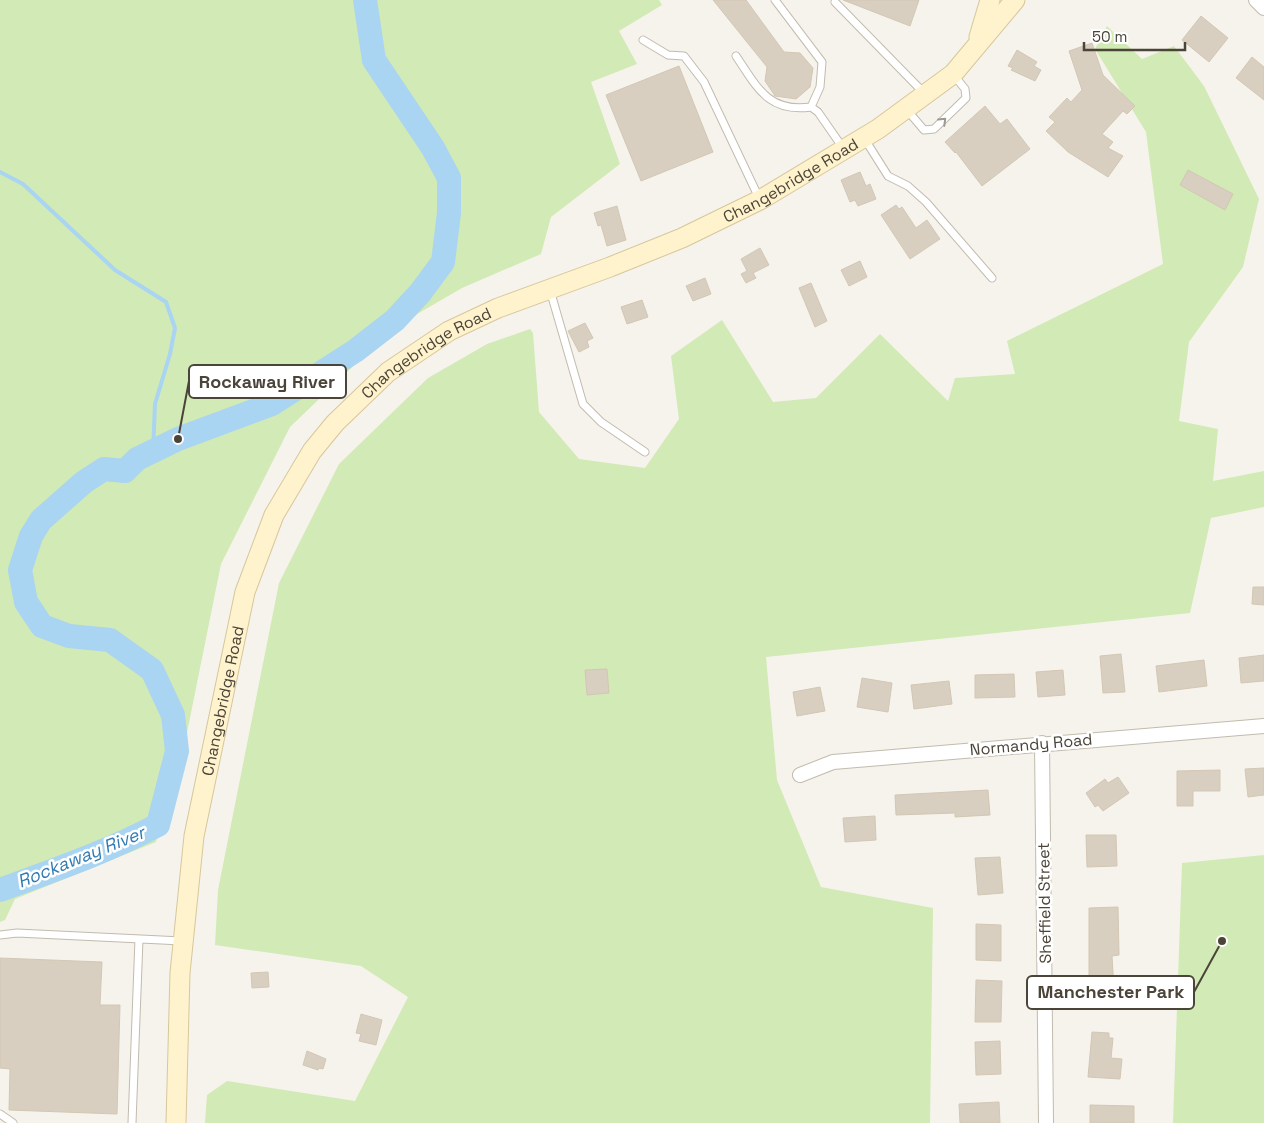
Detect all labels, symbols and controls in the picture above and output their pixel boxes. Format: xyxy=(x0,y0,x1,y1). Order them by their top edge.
scale bar xyxy=(1084,20,1185,52)
text: 50 m xyxy=(1092,27,1127,46)
one-way arrow xyxy=(937,117,946,126)
street label: Changebridge Road xyxy=(720,133,862,227)
street label: Changebridge Road xyxy=(357,303,495,403)
callout: Rockaway River xyxy=(189,365,346,398)
text: Rockaway River xyxy=(199,370,335,393)
street label: Changebridge Road xyxy=(197,624,249,778)
street label: Normandy Road xyxy=(969,729,1093,760)
water label: Rockaway River xyxy=(14,820,150,893)
street label: Sheffield Street xyxy=(1033,842,1056,964)
callout: Manchester Park xyxy=(1027,976,1194,1009)
text: Manchester Park xyxy=(1038,980,1185,1003)

